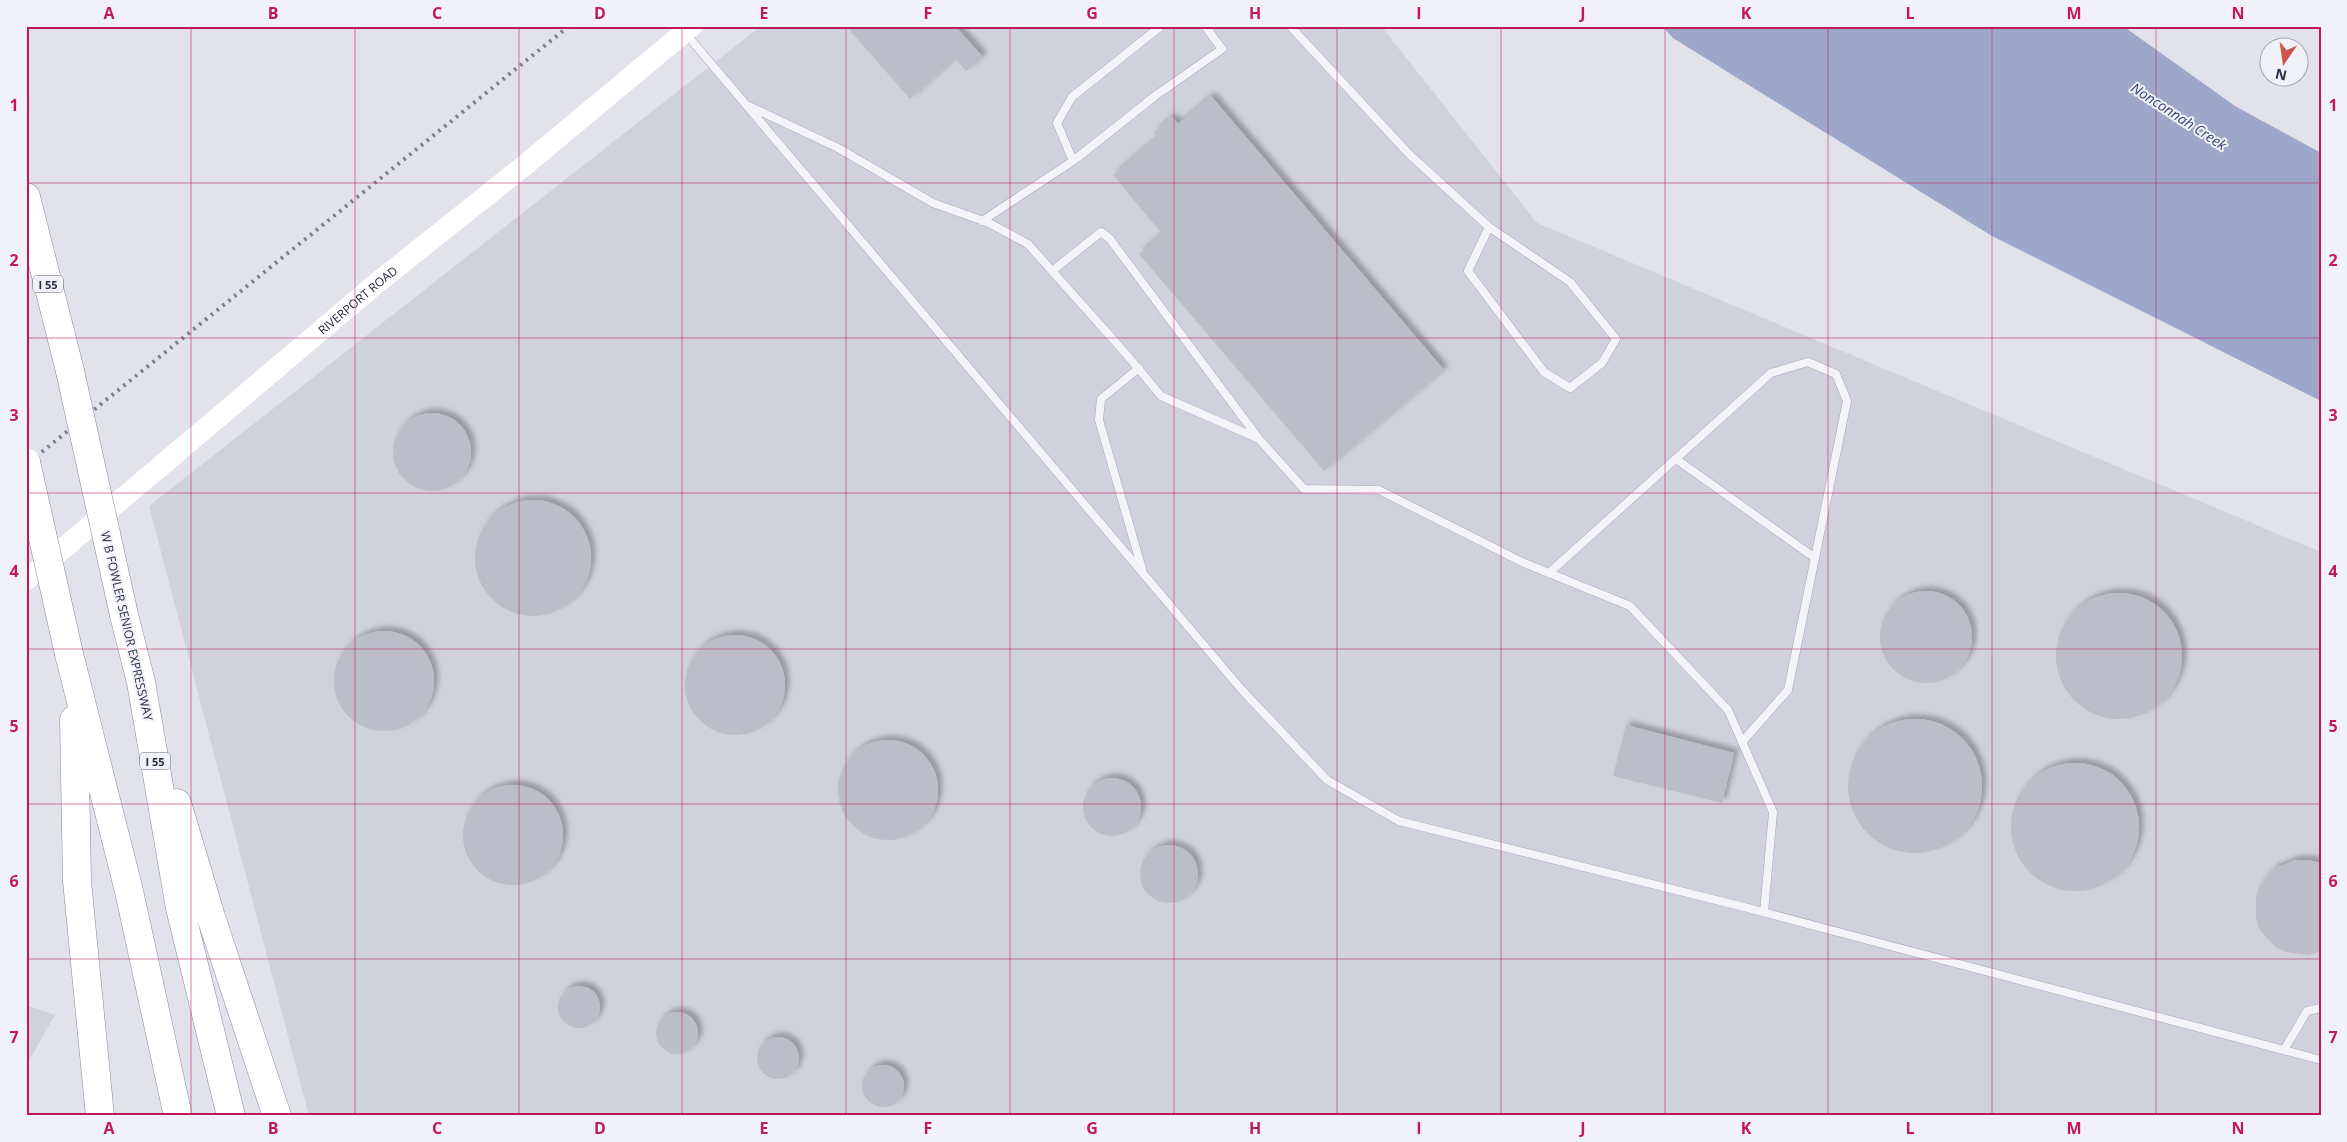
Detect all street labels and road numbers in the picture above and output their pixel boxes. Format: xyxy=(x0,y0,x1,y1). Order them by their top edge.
street label: RIVERPORT ROAD xyxy=(314,262,401,338)
road number: I 55 xyxy=(33,276,63,292)
street label: W B FOWLER SENIOR EXPRESSWAY xyxy=(97,530,157,723)
road number: I 55 xyxy=(140,752,170,769)

